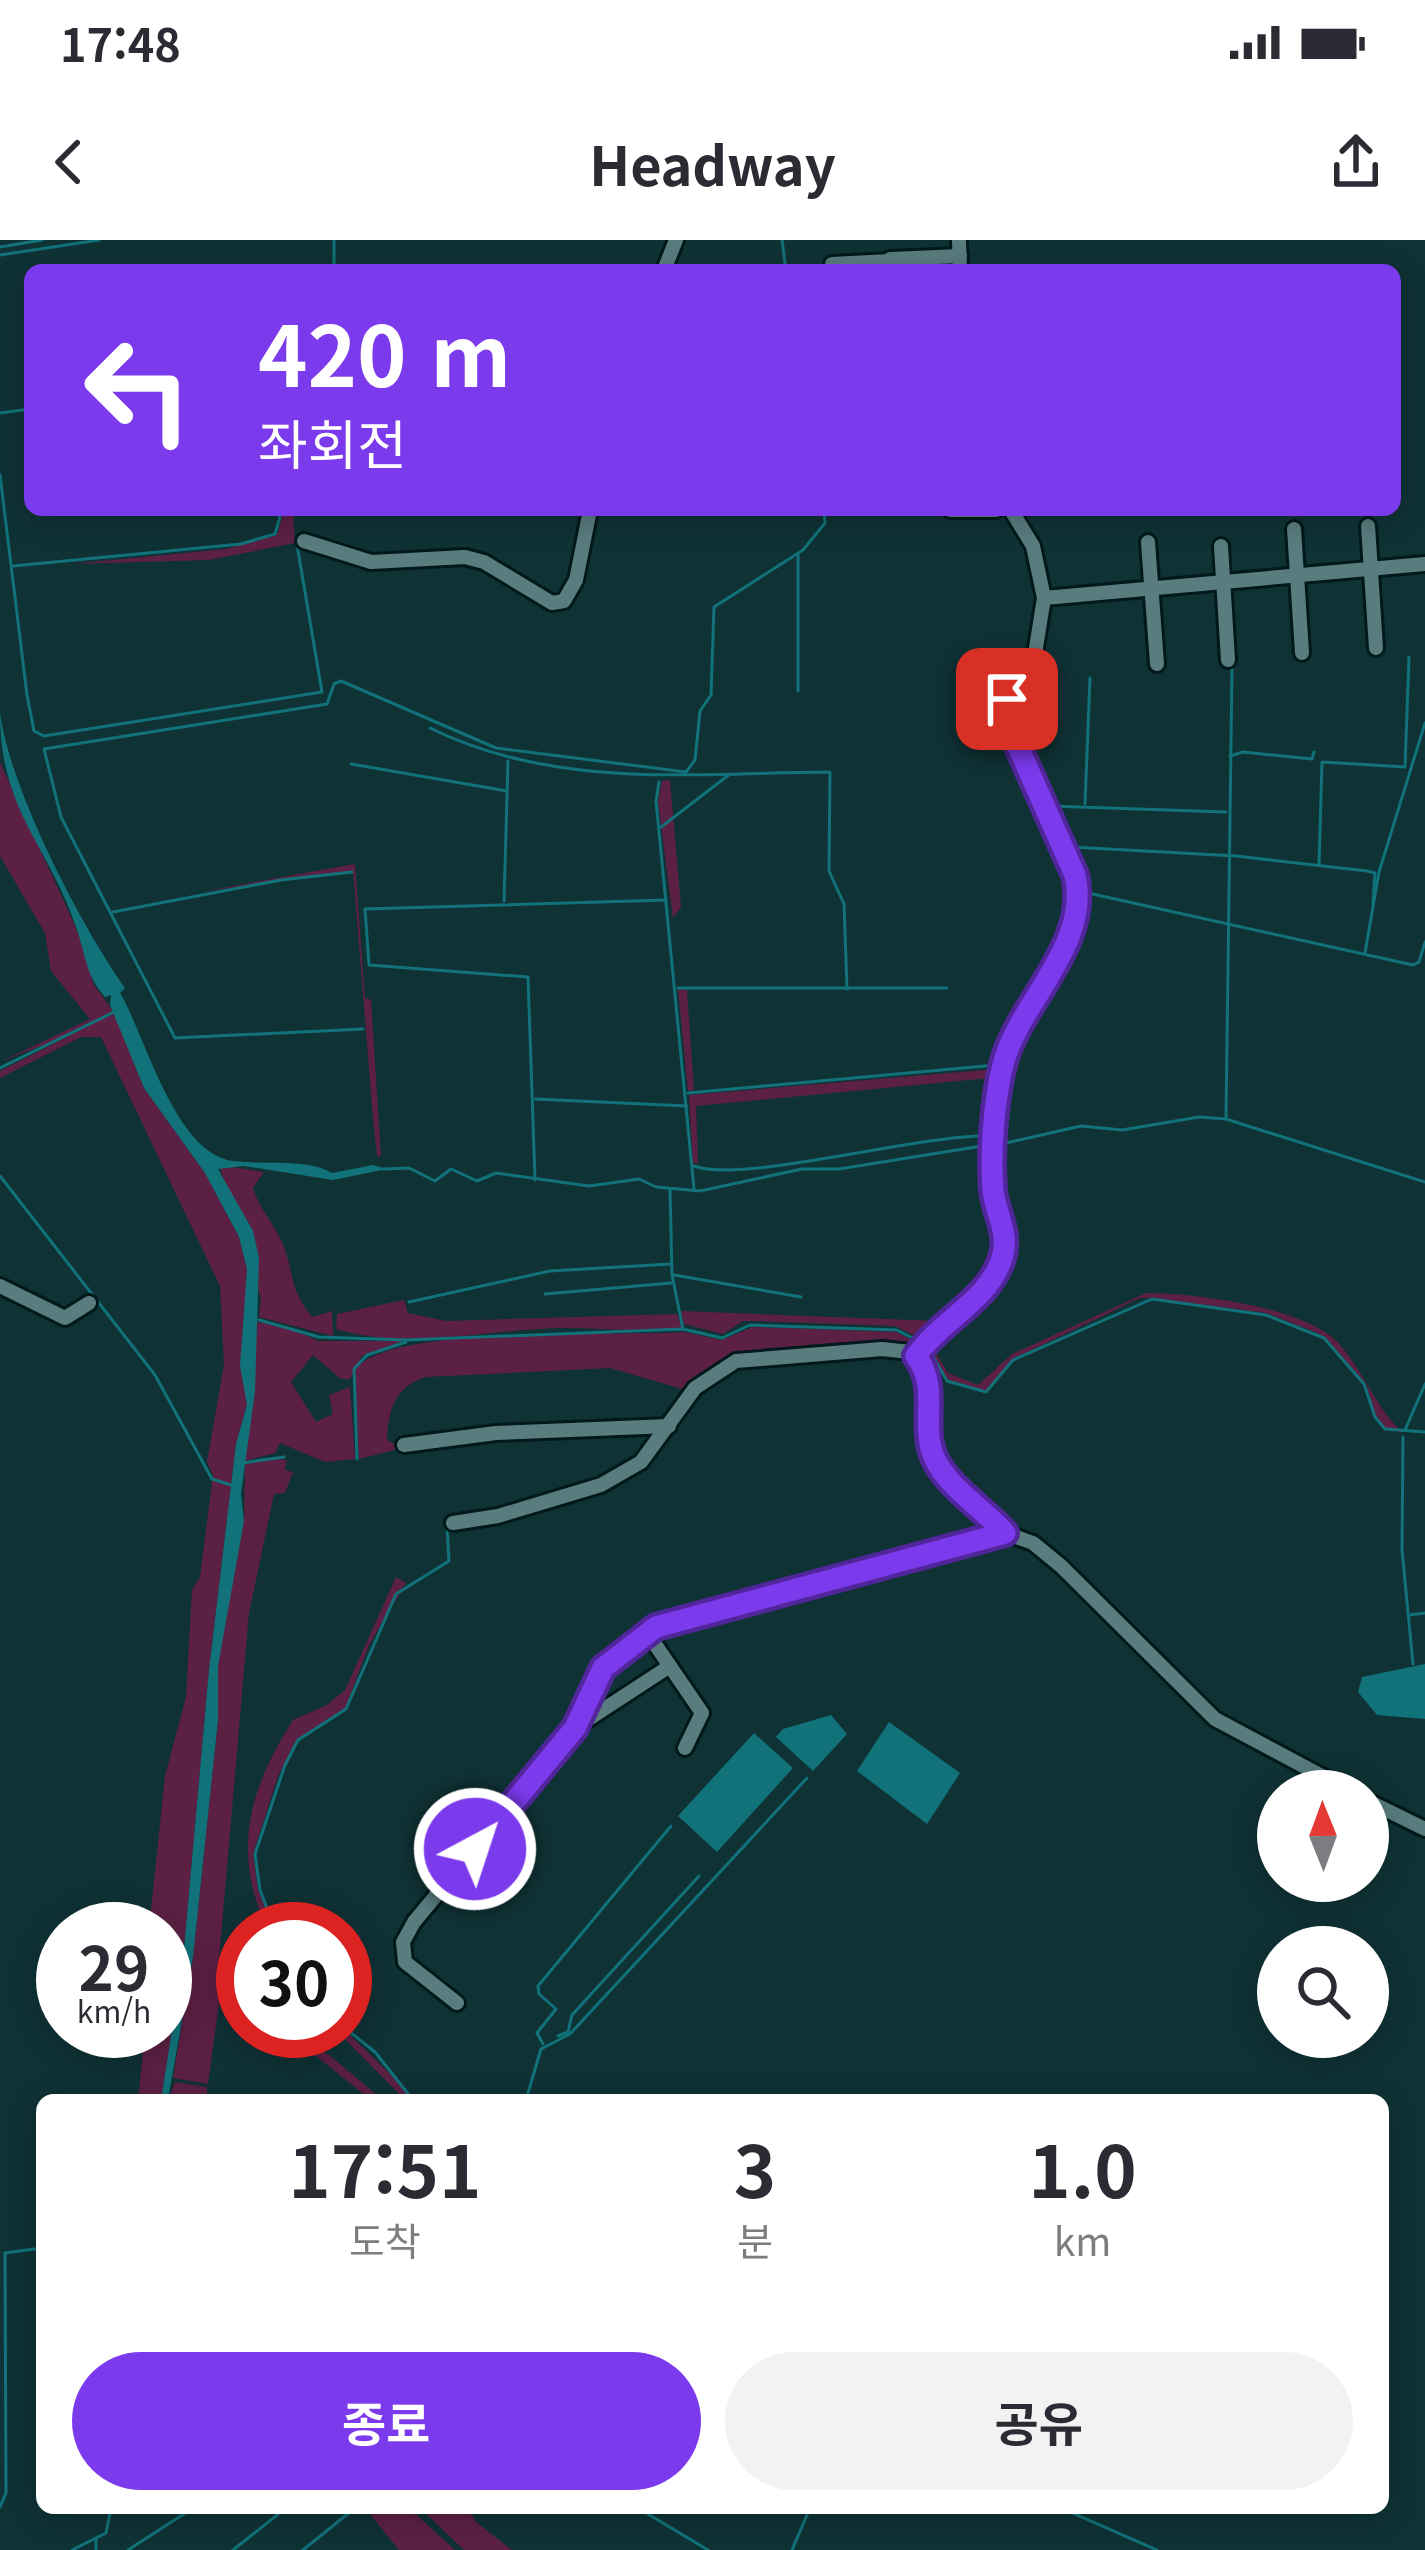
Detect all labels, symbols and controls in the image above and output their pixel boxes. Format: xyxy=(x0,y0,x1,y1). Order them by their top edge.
text: 17:48 xyxy=(60,10,181,75)
text: Headway xyxy=(589,123,836,202)
icon: back xyxy=(36,129,102,195)
icon: share xyxy=(1323,129,1389,195)
text: 420 m xyxy=(258,290,511,411)
icon: left xyxy=(60,312,216,468)
text: 좌회전 xyxy=(258,402,407,481)
pin xyxy=(956,648,1058,750)
icon: arrive xyxy=(974,666,1040,732)
north arrow xyxy=(1257,1770,1389,1902)
map controls xyxy=(1257,1770,1389,2058)
position arrow xyxy=(412,1786,538,1912)
speed limit sign: 30 xyxy=(216,1902,372,2058)
text: 29 xyxy=(79,1921,149,2008)
button: search xyxy=(1257,1926,1389,2058)
text: km/h xyxy=(77,1988,151,2032)
text: 17:51 xyxy=(288,2114,482,2219)
text: 3 xyxy=(734,2114,776,2219)
text: 1.0 xyxy=(1028,2114,1137,2219)
text: 도착 xyxy=(349,2211,421,2267)
text: 분 xyxy=(737,2211,773,2267)
text: km xyxy=(1054,2211,1111,2267)
button: 종료 xyxy=(72,2352,701,2490)
button: 공유 xyxy=(725,2352,1353,2490)

